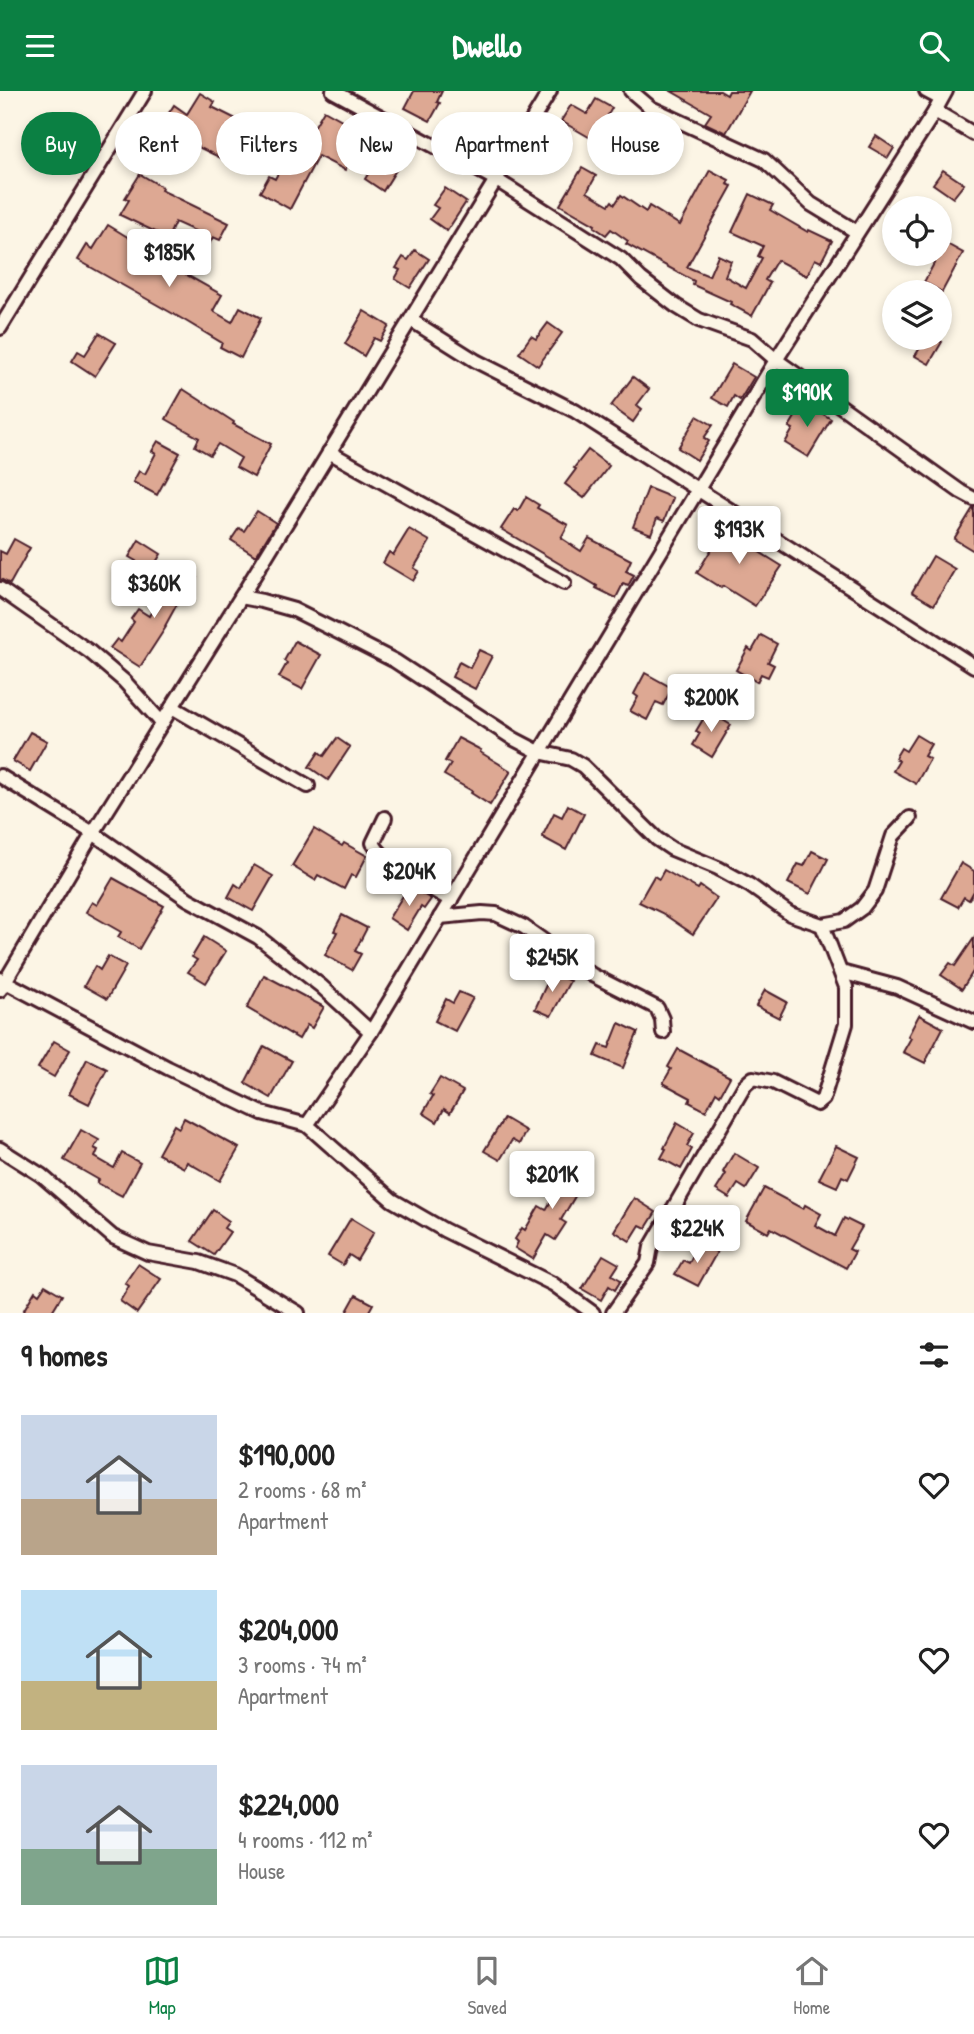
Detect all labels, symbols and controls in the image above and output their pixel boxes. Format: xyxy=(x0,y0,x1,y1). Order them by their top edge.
text: Dwello xyxy=(452,24,522,67)
icon: menu xyxy=(21,27,59,65)
icon: search xyxy=(915,27,953,65)
chip: Buy xyxy=(21,112,101,175)
chip: Rent xyxy=(115,112,202,175)
chip: Filters xyxy=(216,112,322,175)
chip: New xyxy=(336,112,417,175)
chip: Apartment xyxy=(431,112,573,175)
chip: House xyxy=(587,112,684,175)
map controls xyxy=(882,196,952,350)
button: locate xyxy=(882,196,952,266)
pin: $185K xyxy=(120,229,218,289)
text: $185K xyxy=(143,236,195,267)
button: layers xyxy=(882,280,952,350)
pin: $190K xyxy=(758,369,856,429)
text: $190K xyxy=(782,376,832,407)
pin: $193K xyxy=(690,507,788,566)
text: $193K xyxy=(714,513,764,544)
pin: $360K xyxy=(105,561,203,620)
text: $360K xyxy=(127,567,181,598)
pin: $200K xyxy=(662,675,760,734)
text: $200K xyxy=(683,681,739,712)
pin: $204K xyxy=(360,849,458,908)
text: $204K xyxy=(382,855,436,886)
pin: $245K xyxy=(503,935,601,994)
text: $245K xyxy=(526,941,578,972)
pin: $201K xyxy=(503,1151,601,1211)
text: $201K xyxy=(525,1158,579,1189)
pin: $224K xyxy=(648,1205,746,1265)
text: $224K xyxy=(670,1212,724,1243)
text: 9 homes xyxy=(21,1335,108,1375)
icon: filters xyxy=(915,1336,953,1374)
text: $190,000 xyxy=(238,1434,335,1474)
icon: home xyxy=(77,1443,161,1527)
icon: heart xyxy=(915,1466,953,1504)
text: 2 rooms · 68 m² xyxy=(238,1474,366,1505)
text: Apartment xyxy=(238,1505,328,1536)
text: $204,000 xyxy=(238,1609,338,1649)
icon: home xyxy=(77,1618,161,1702)
icon: heart xyxy=(915,1641,953,1679)
text: 3 rooms · 74 m² xyxy=(238,1649,367,1680)
text: Apartment xyxy=(238,1680,328,1711)
text: $224,000 xyxy=(238,1784,339,1824)
icon: home xyxy=(77,1793,161,1877)
icon: heart xyxy=(915,1816,953,1854)
text: 4 rooms · 112 m² xyxy=(238,1824,373,1855)
text: House xyxy=(238,1855,285,1886)
tab: Map xyxy=(143,1952,181,2020)
tab: Saved xyxy=(468,1952,506,2020)
tab: Home xyxy=(793,1952,831,2020)

